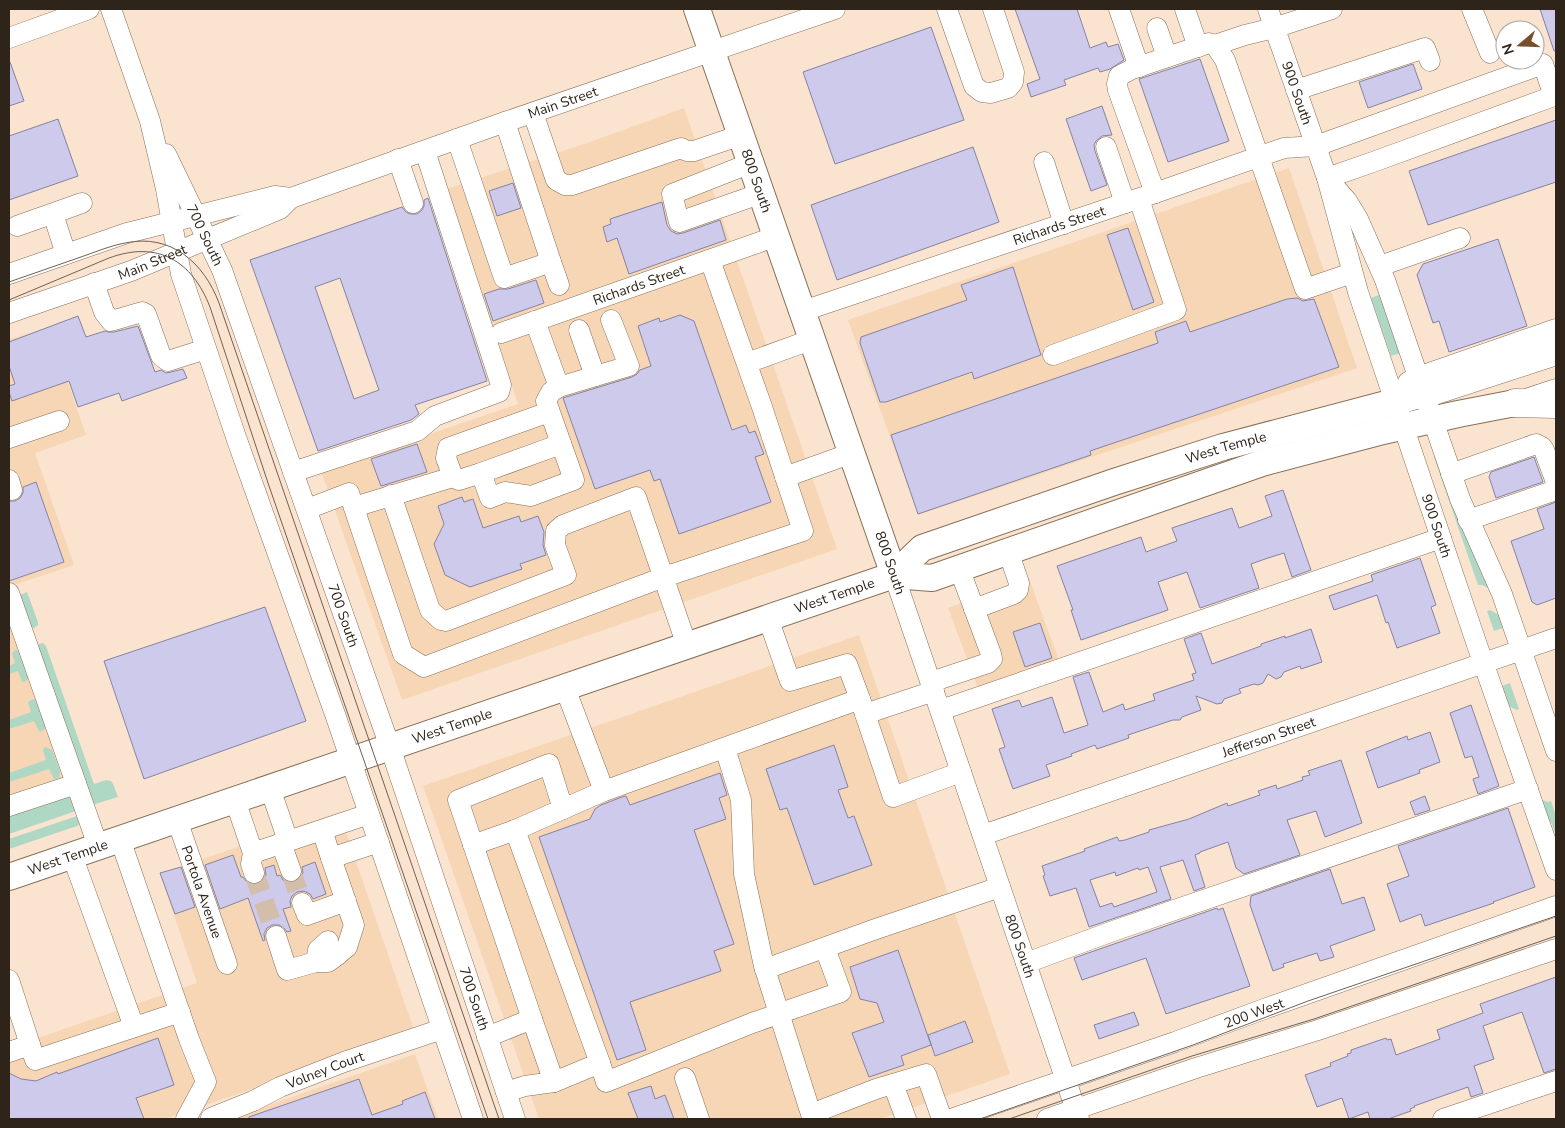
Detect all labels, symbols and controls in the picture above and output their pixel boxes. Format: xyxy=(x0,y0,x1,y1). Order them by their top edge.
north arrow xyxy=(1495,20,1545,70)
text: N xyxy=(1497,41,1519,57)
street label: 900 South xyxy=(1277,59,1317,127)
street label: Main Street xyxy=(525,82,600,123)
street label: 800 South xyxy=(737,147,777,215)
street label: 700 South xyxy=(182,201,228,269)
street label: Richards Street xyxy=(1010,201,1108,249)
street label: Main Street xyxy=(115,239,189,284)
street label: Richards Street xyxy=(590,260,687,309)
street label: West Temple xyxy=(1183,426,1268,468)
street label: 900 South xyxy=(1417,492,1456,560)
street label: 800 South xyxy=(870,529,910,597)
street label: West Temple xyxy=(792,573,877,618)
street label: 700 South xyxy=(324,581,364,650)
street label: West Temple xyxy=(409,703,495,748)
street label: Jefferson Street xyxy=(1218,712,1318,762)
street label: West Temple xyxy=(25,834,110,879)
street label: Portola Avenue xyxy=(177,843,227,941)
street label: 800 South xyxy=(1001,912,1040,980)
street label: 700 South xyxy=(455,964,494,1033)
street label: 200 West xyxy=(1221,993,1287,1033)
street label: Volney Court xyxy=(282,1046,367,1094)

